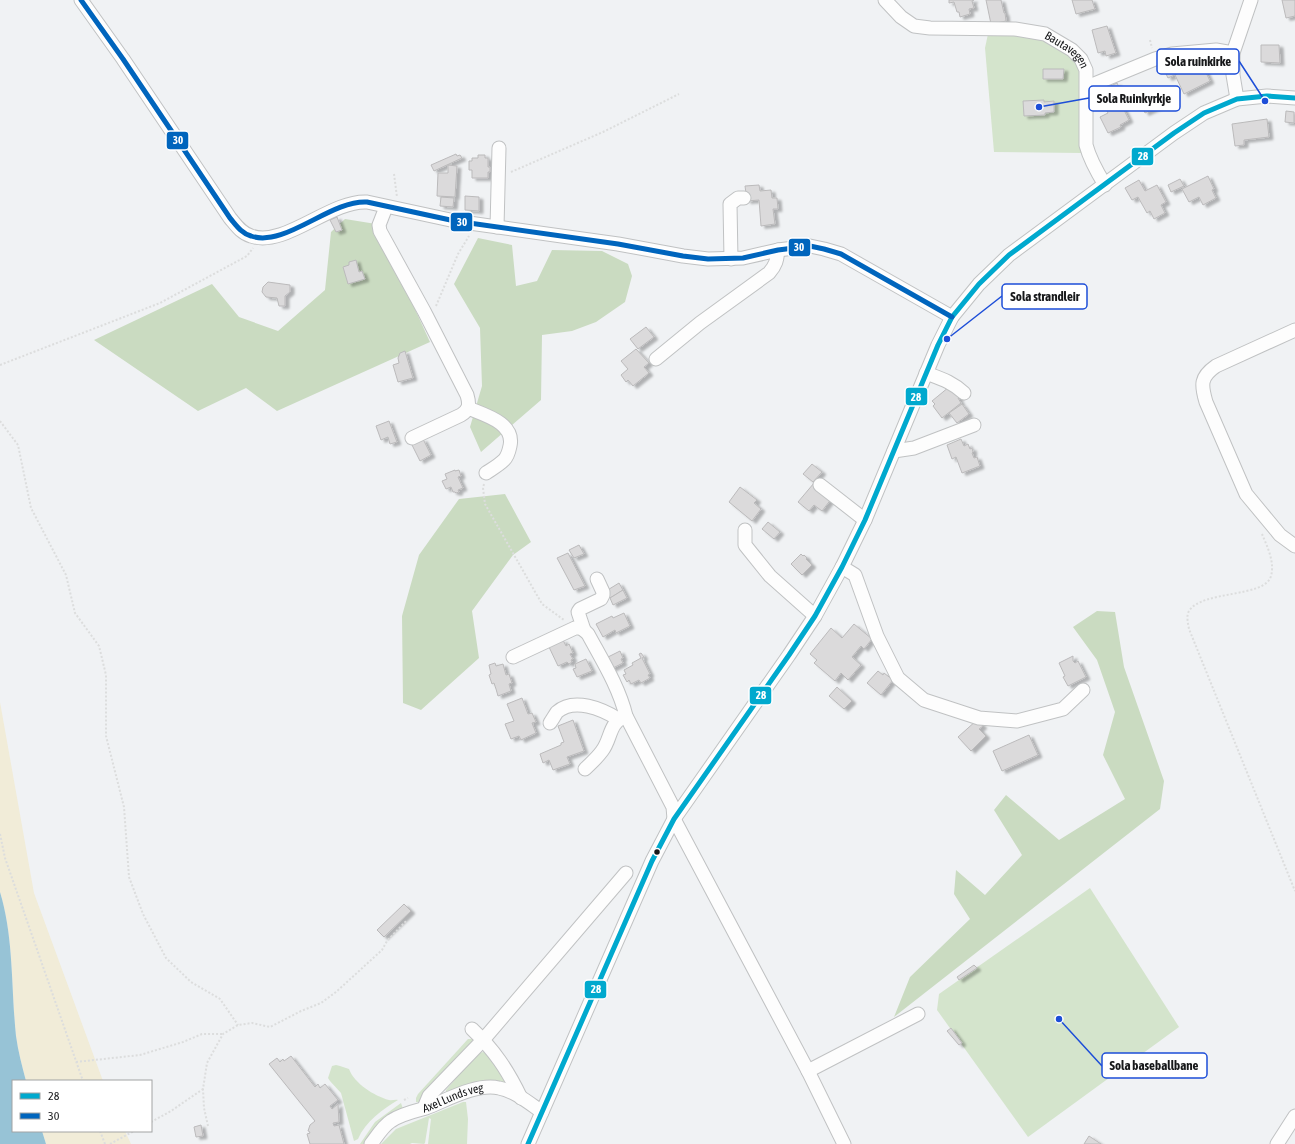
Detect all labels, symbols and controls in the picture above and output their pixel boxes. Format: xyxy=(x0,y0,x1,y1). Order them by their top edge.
street label: Bautavegen xyxy=(1042,28,1091,71)
callout: Sola ruinkirke xyxy=(1157,49,1239,74)
text: Sola ruinkirke xyxy=(1165,54,1231,69)
callout: Sola Ruinkyrkje xyxy=(1089,86,1180,111)
text: Sola Ruinkyrkje xyxy=(1097,91,1171,106)
line badge: 30 xyxy=(166,131,189,150)
text: 30 xyxy=(173,134,183,146)
line badge: 28 xyxy=(1131,147,1154,166)
text: 28 xyxy=(1138,150,1148,162)
line badge: 30 xyxy=(450,212,473,232)
text: 30 xyxy=(457,216,467,228)
line badge: 30 xyxy=(788,238,811,257)
text: 30 xyxy=(794,241,804,253)
callout: Sola strandleir xyxy=(1002,284,1087,309)
text: Sola strandleir xyxy=(1010,289,1081,304)
line badge: 28 xyxy=(905,387,928,406)
text: 28 xyxy=(911,391,921,403)
line badge: 28 xyxy=(749,686,772,705)
text: 28 xyxy=(756,689,766,701)
unlabelled marker xyxy=(652,847,662,857)
line badge: 28 xyxy=(584,980,607,999)
text: 28 xyxy=(591,983,601,995)
callout: Sola baseballbane xyxy=(1102,1053,1207,1078)
text: Sola baseballbane xyxy=(1109,1058,1199,1073)
legend xyxy=(12,1080,152,1132)
street label: Axel Lunds veg xyxy=(421,1080,485,1116)
text: 28 xyxy=(48,1089,60,1103)
text: 30 xyxy=(48,1109,60,1123)

